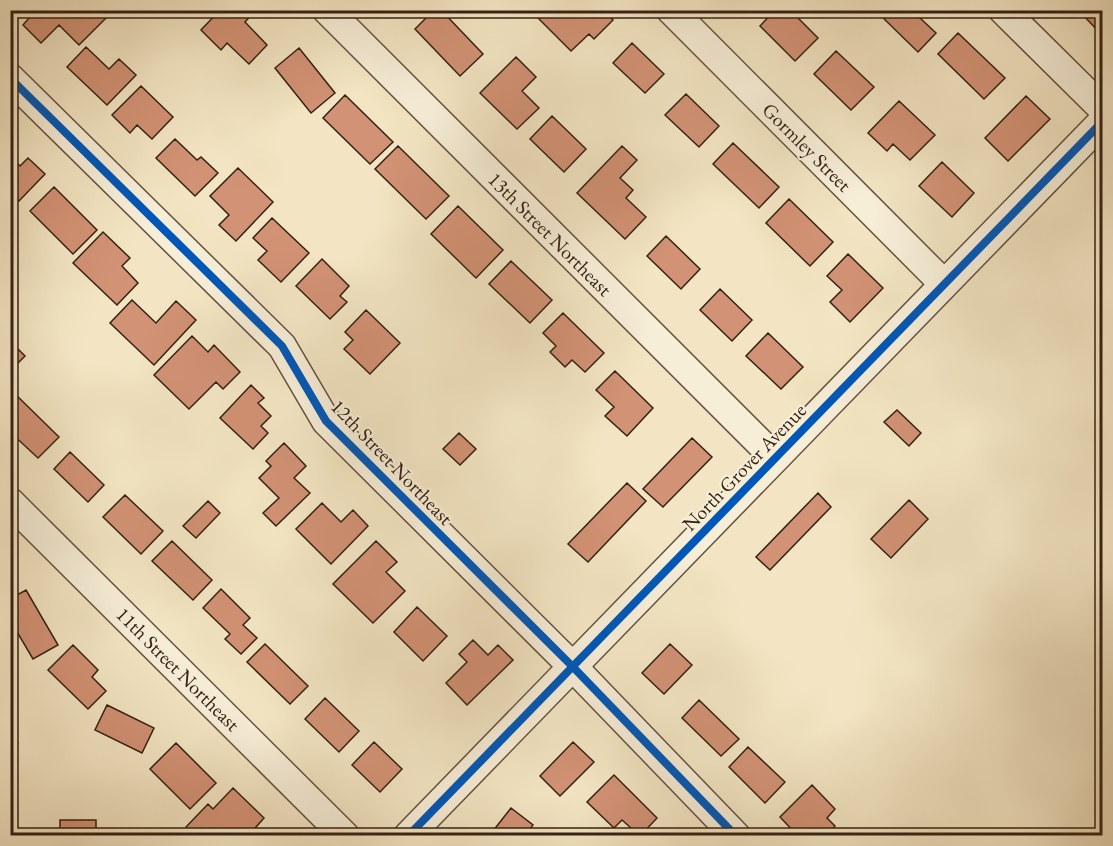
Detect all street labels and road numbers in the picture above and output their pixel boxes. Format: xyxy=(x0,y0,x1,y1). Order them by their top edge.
street label: Gormley Street xyxy=(757,97,858,198)
street label: 13th Street Northeast xyxy=(482,166,618,302)
street label: 12th Street Northeast xyxy=(325,394,459,531)
street label: North Grover Avenue xyxy=(676,397,812,536)
street label: 11th Street Northeast xyxy=(110,601,246,737)

